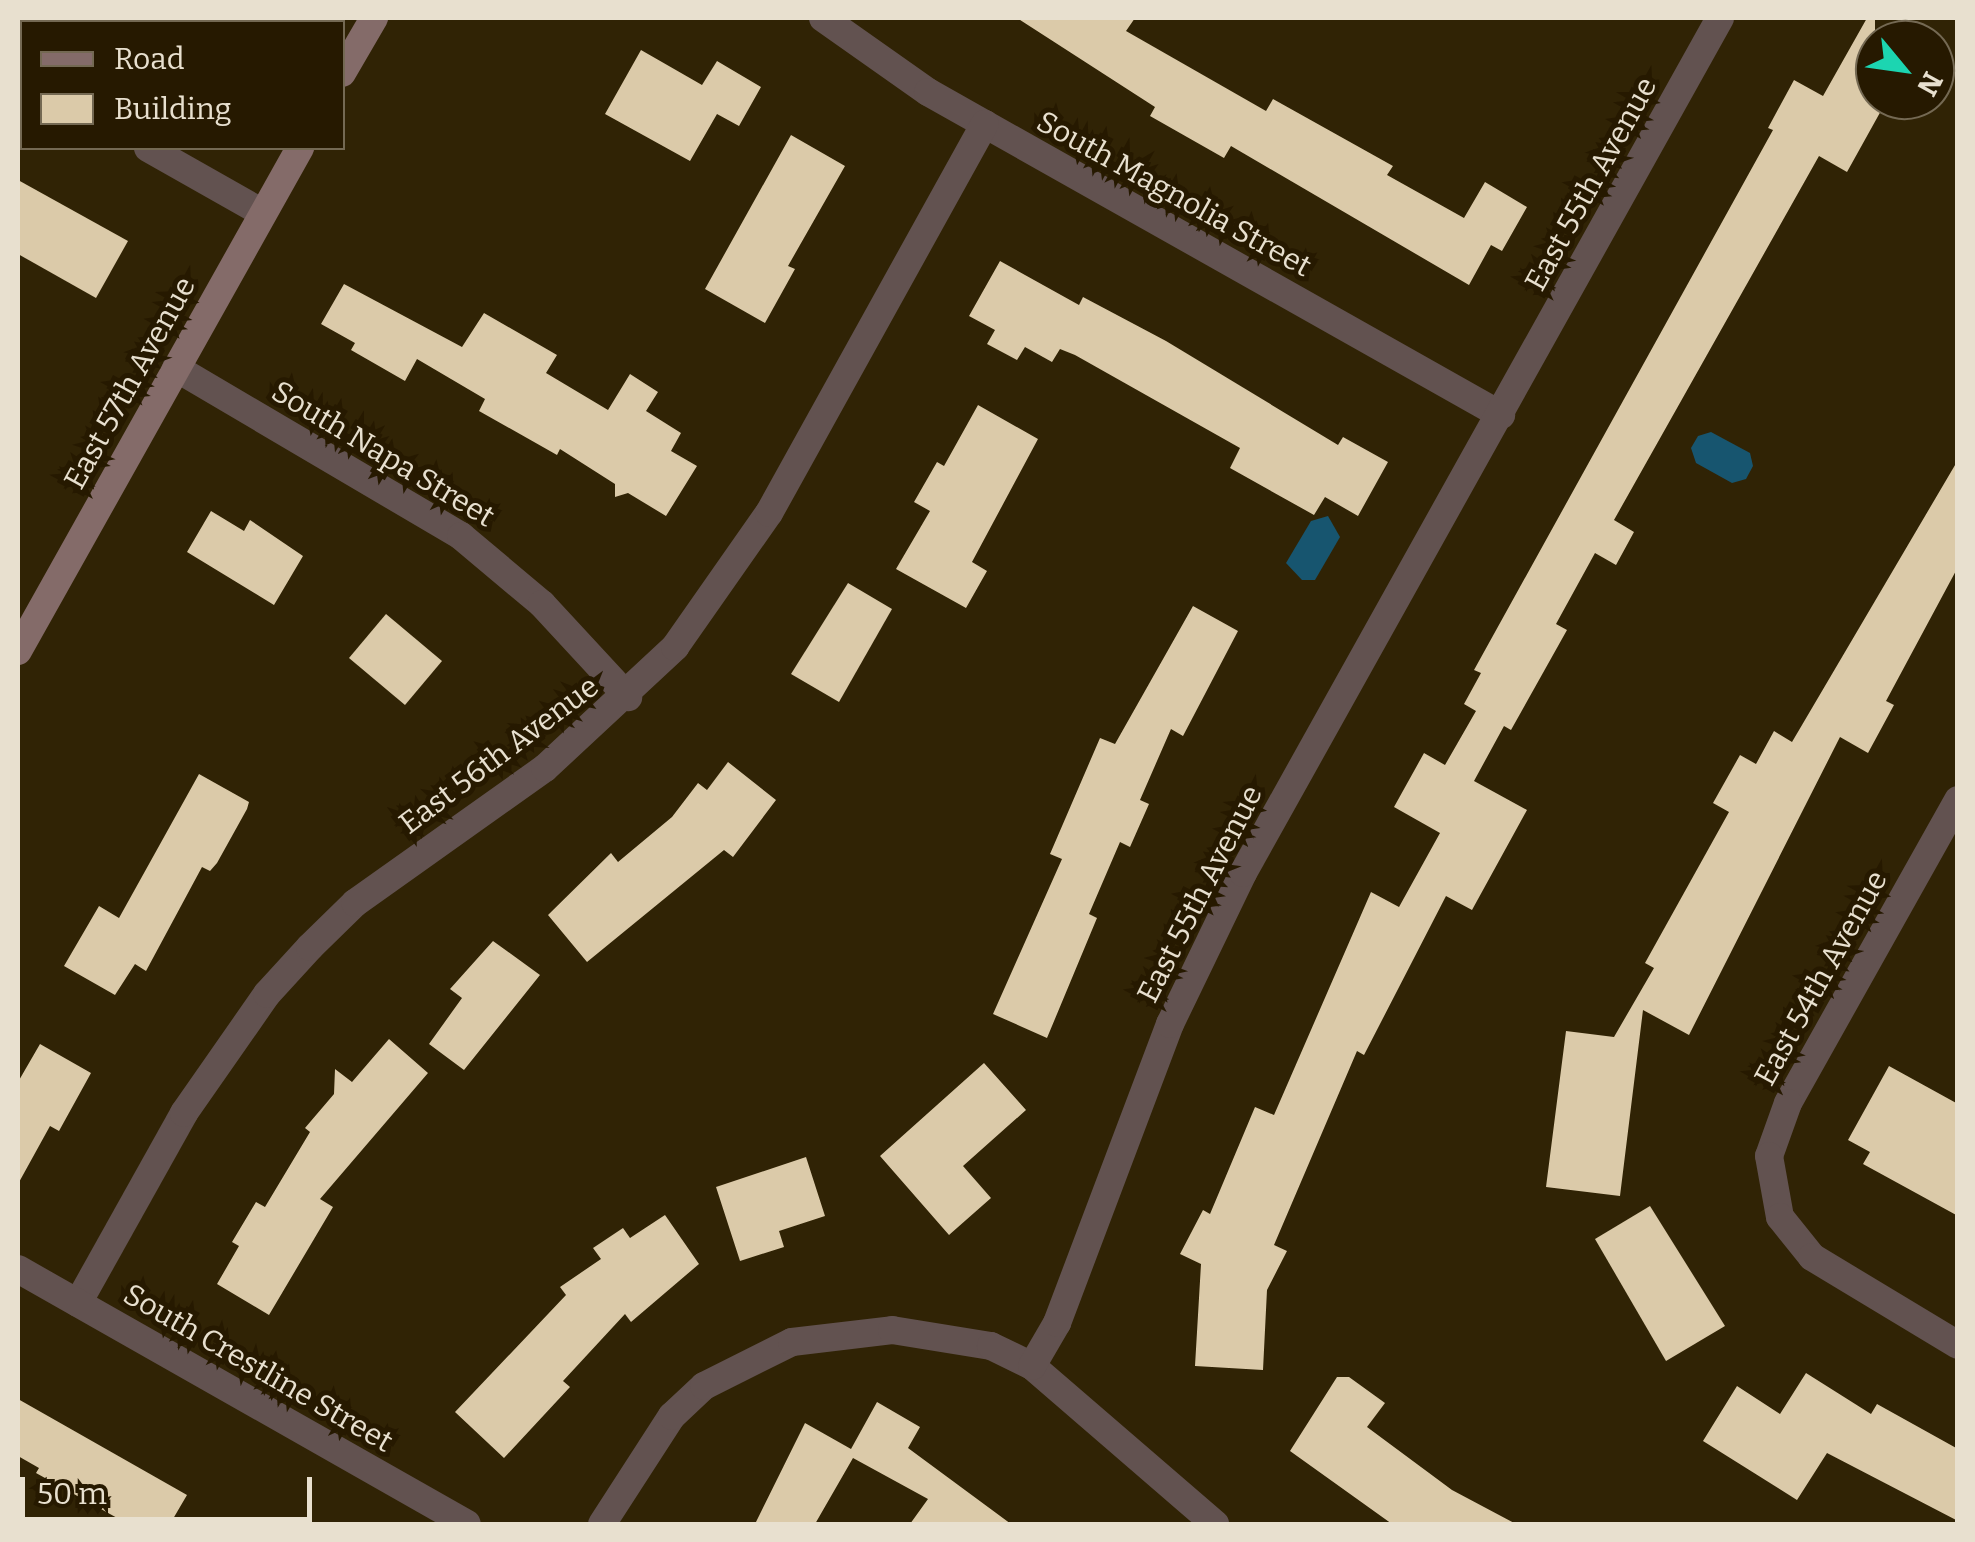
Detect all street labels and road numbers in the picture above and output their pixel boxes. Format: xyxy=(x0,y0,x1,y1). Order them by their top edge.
street label: East 55th Avenue xyxy=(1517,71,1665,297)
street label: South Magnolia Street xyxy=(1030,104,1318,284)
street label: East 57th Avenue xyxy=(57,271,203,495)
street label: South Napa Street xyxy=(265,373,501,535)
street label: East 56th Avenue xyxy=(392,668,606,842)
street label: East 55th Avenue xyxy=(1130,780,1270,1008)
street label: East 54th Avenue xyxy=(1747,864,1895,1092)
street label: South Crestline Street xyxy=(117,1276,399,1460)

